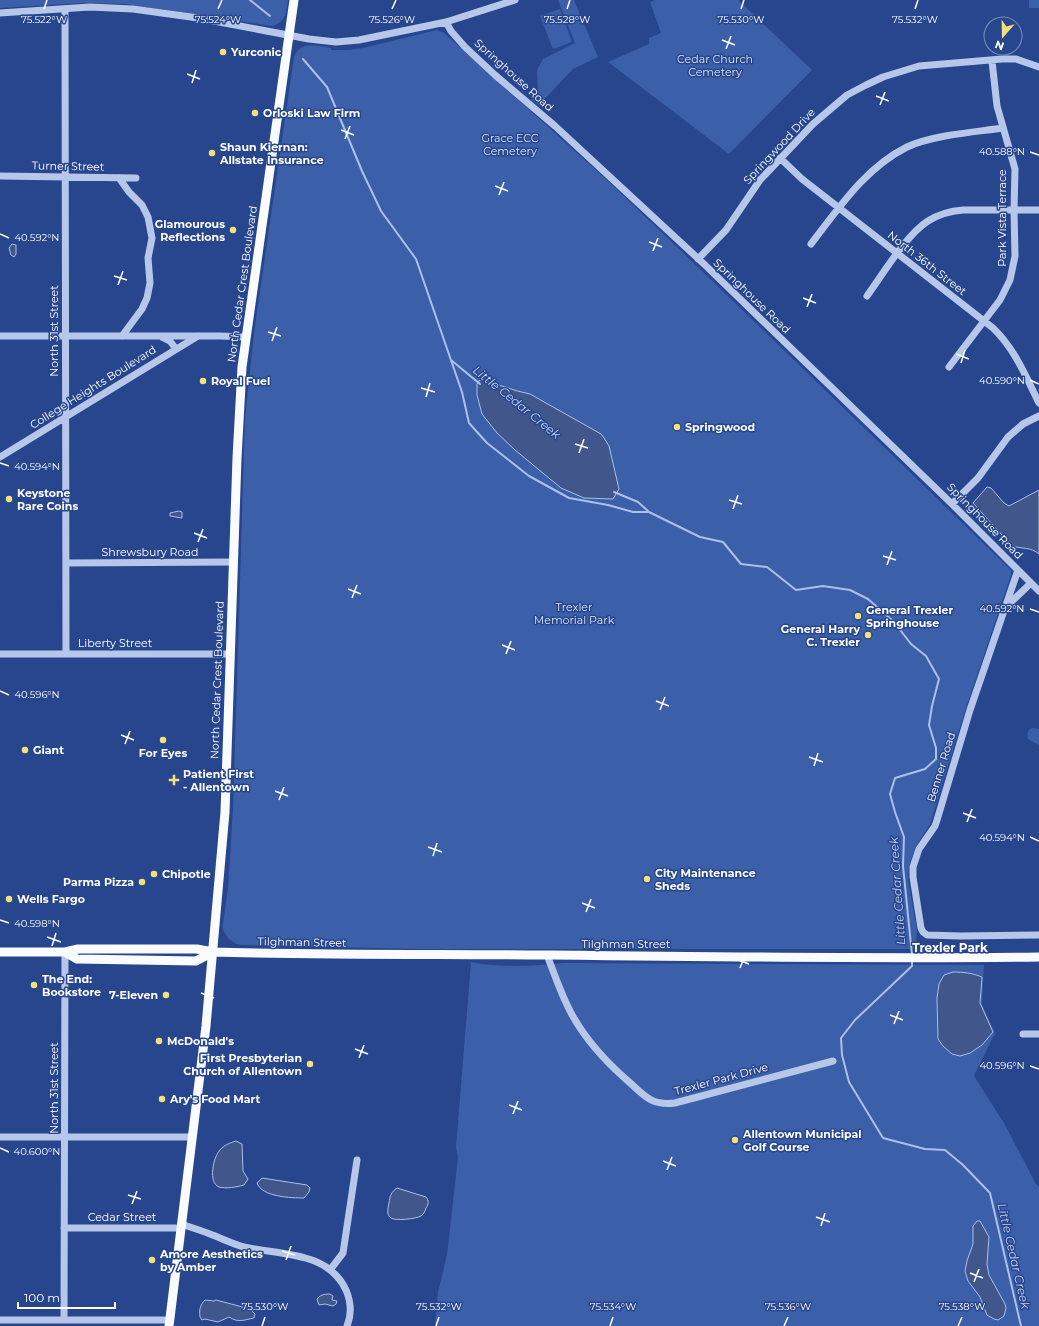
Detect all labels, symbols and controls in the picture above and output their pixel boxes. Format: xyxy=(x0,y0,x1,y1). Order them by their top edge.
text: 75.522°W xyxy=(21,13,67,26)
text: 75.524°W xyxy=(195,13,241,26)
text: 75.526°W xyxy=(369,13,415,26)
text: 75.528°W xyxy=(544,13,590,26)
text: 75.530°W xyxy=(718,13,764,26)
text: 75.532°W xyxy=(892,13,938,26)
north arrow xyxy=(983,16,1023,56)
street label: Springhouse Road xyxy=(471,36,557,114)
text: N xyxy=(993,37,1006,53)
place label: Yurconic xyxy=(230,45,282,59)
marker: Yurconic xyxy=(218,47,228,57)
park label: Cedar Church Cemetery xyxy=(677,52,753,79)
street label: Springwood Drive xyxy=(740,105,818,187)
place label: Orloski Law Firm xyxy=(263,106,360,120)
marker: Orloski Law Firm xyxy=(250,108,260,118)
park label: Grace ECC Cemetery xyxy=(481,131,539,158)
place label: Shaun Kiernan: Allstate Insurance xyxy=(219,140,324,167)
text: 40.588°N xyxy=(979,145,1025,158)
marker: Shaun Kiernan: Allstate Insurance xyxy=(207,148,217,158)
street label: Turner Street xyxy=(32,158,105,174)
street label: Park Vista Terrace xyxy=(995,169,1009,267)
street label: North Cedar Crest Boulevard xyxy=(224,205,260,363)
place label: Glamourous Reflections xyxy=(155,217,225,244)
marker: Glamourous Reflections xyxy=(228,225,238,235)
street label: North 36th Street xyxy=(885,228,970,298)
text: 40.592°N xyxy=(15,231,60,244)
street label: Springhouse Road xyxy=(711,256,793,336)
street label: North 31st Street xyxy=(47,285,61,377)
street label: College Heights Boulevard xyxy=(27,342,159,432)
water label: Little Cedar Creek xyxy=(470,362,564,442)
place label: Royal Fuel xyxy=(211,374,270,388)
text: 40.590°N xyxy=(979,374,1025,387)
marker: Royal Fuel xyxy=(198,376,208,386)
place label: Springwood xyxy=(685,420,755,434)
marker: Springwood xyxy=(672,422,682,432)
text: 40.594°N xyxy=(14,460,60,473)
street label: Springhouse Road xyxy=(944,480,1026,562)
place label: Keystone Rare Coins xyxy=(17,486,78,513)
marker: Keystone Rare Coins xyxy=(4,494,14,504)
street label: Shrewsbury Road xyxy=(102,545,198,559)
park label: Trexler Memorial Park xyxy=(534,600,615,627)
street label: North Cedar Crest Boulevard xyxy=(207,601,227,759)
text: 40.592°N xyxy=(980,602,1025,615)
place label: General Trexler Springhouse xyxy=(866,603,953,630)
marker: General Trexler Springhouse xyxy=(853,611,863,621)
place label: General Harry C. Trexler xyxy=(781,622,860,649)
marker: General Harry C. Trexler xyxy=(863,630,873,640)
street label: Liberty Street xyxy=(78,636,153,650)
text: 40.596°N xyxy=(14,688,60,701)
street label: Benner Road xyxy=(924,730,958,804)
marker: For Eyes xyxy=(158,735,168,745)
place label: Giant xyxy=(33,743,64,757)
marker: Giant xyxy=(20,745,30,755)
place label: For Eyes xyxy=(139,746,187,760)
place label: Patient First - Allentown xyxy=(183,767,254,794)
marker: Patient First - Allentown xyxy=(168,774,180,786)
text: 40.594°N xyxy=(979,831,1025,844)
water label: Little Cedar Creek xyxy=(886,836,908,946)
place label: City Maintenance Sheds xyxy=(655,866,756,893)
place label: Chipotle xyxy=(162,867,211,881)
marker: Chipotle xyxy=(149,869,159,879)
marker: City Maintenance Sheds xyxy=(642,874,652,884)
place label: Parma Pizza xyxy=(63,875,134,889)
marker: Parma Pizza xyxy=(137,877,147,887)
place label: Wells Fargo xyxy=(17,892,85,906)
marker: Wells Fargo xyxy=(4,894,14,904)
text: 40.598°N xyxy=(14,917,60,930)
street label: Tilghman Street xyxy=(257,934,347,950)
street label: Tilghman Street xyxy=(582,937,671,951)
district label: Trexler Park xyxy=(912,940,988,955)
place label: The End: Bookstore xyxy=(42,972,101,999)
marker: The End: Bookstore xyxy=(29,980,39,990)
place label: 7-Eleven xyxy=(109,988,158,1002)
marker: 7-Eleven xyxy=(161,990,171,1000)
place label: McDonald's xyxy=(167,1034,234,1048)
marker: McDonald's xyxy=(154,1036,164,1046)
street label: North 31st Street xyxy=(47,1042,61,1134)
place label: First Presbyterian Church of Allentown xyxy=(183,1051,302,1078)
marker: First Presbyterian Church of Allentown xyxy=(305,1059,315,1069)
text: 40.596°N xyxy=(979,1059,1025,1072)
street label: Trexler Park Drive xyxy=(673,1060,770,1098)
place label: Ary's Food Mart xyxy=(169,1092,260,1106)
marker: Ary's Food Mart xyxy=(157,1094,167,1104)
place label: Allentown Municipal Golf Course xyxy=(742,1127,862,1154)
marker: Allentown Municipal Golf Course xyxy=(730,1135,740,1145)
text: 40.600°N xyxy=(14,1145,60,1158)
water label: Little Cedar Creek xyxy=(995,1202,1034,1311)
street label: Cedar Street xyxy=(88,1210,157,1224)
place label: Amore Aesthetics by Amber xyxy=(159,1247,263,1274)
marker: Amore Aesthetics by Amber xyxy=(147,1255,157,1265)
scale bar xyxy=(18,1284,115,1310)
text: 100 m xyxy=(24,1290,60,1305)
text: 75.530°W xyxy=(242,1300,288,1313)
text: 75.532°W xyxy=(416,1300,462,1313)
text: 75.534°W xyxy=(590,1300,636,1313)
text: 75.536°W xyxy=(765,1300,811,1313)
text: 75.538°W xyxy=(939,1300,985,1313)

